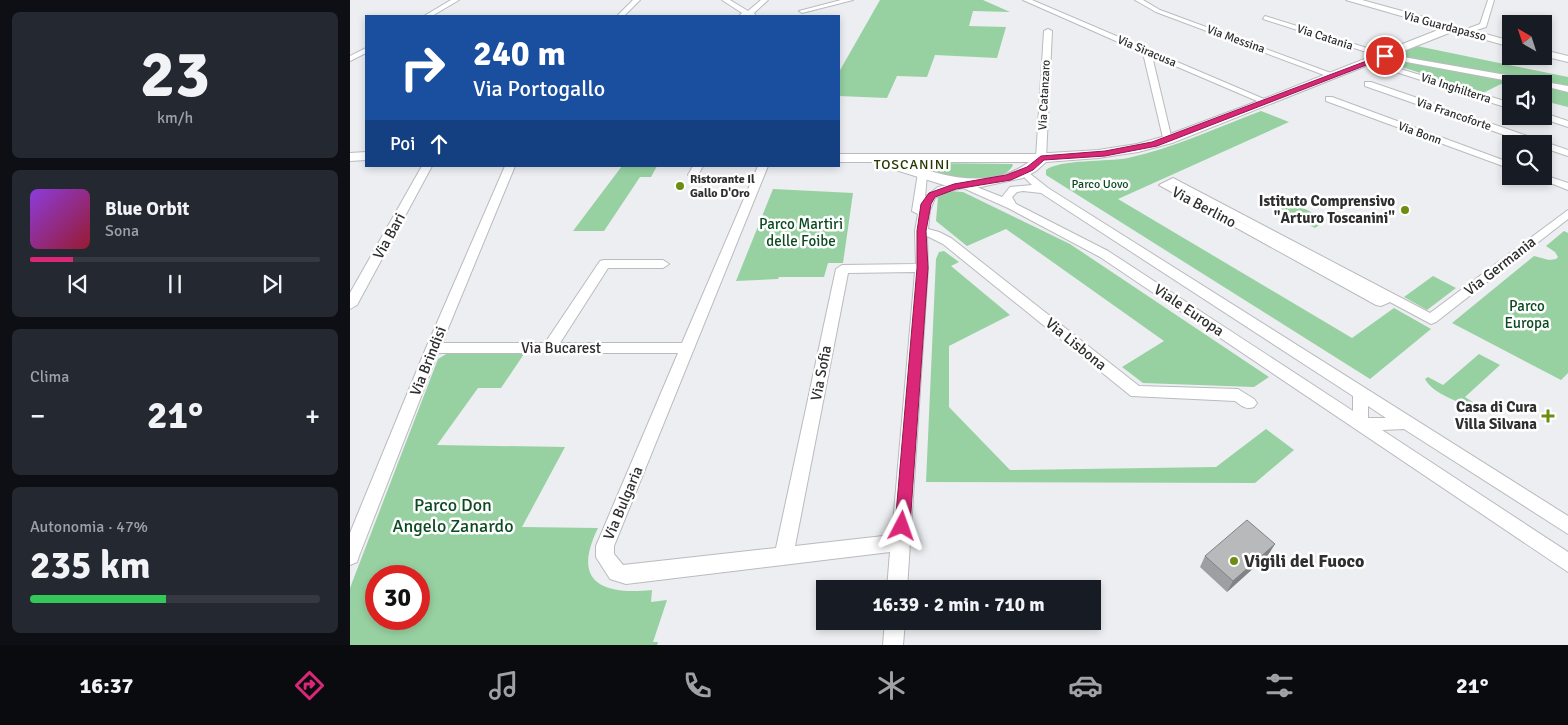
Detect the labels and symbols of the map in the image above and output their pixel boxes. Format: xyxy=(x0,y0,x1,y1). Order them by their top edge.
street label: Via Guardapasso xyxy=(1402,8,1488,45)
north arrow xyxy=(1502,15,1552,65)
street label: Via Catania xyxy=(1295,21,1355,54)
street label: Via Messina xyxy=(1205,22,1267,57)
street label: Via Siracusa xyxy=(1115,32,1179,71)
pin xyxy=(1364,35,1406,77)
street label: Via Catanzaro xyxy=(1035,59,1054,131)
street label: Via Inghilterra xyxy=(1419,70,1493,107)
street label: Via Francoforte xyxy=(1414,95,1493,134)
street label: Via Bonn xyxy=(1396,119,1444,148)
district label: TOSCANINI xyxy=(874,156,950,173)
place label: Ristorante Il Gallo D'Oro xyxy=(690,172,755,201)
park label: Parco Uovo xyxy=(1072,177,1128,192)
marker: Ristorante Il Gallo D'Oro xyxy=(674,180,686,192)
street label: Via Berlino xyxy=(1169,183,1239,231)
place label: Istituto Comprensivo "Arturo Toscanini" xyxy=(1259,192,1395,227)
marker: Istituto Comprensivo "Arturo Toscanini" xyxy=(1399,204,1411,216)
street label: Via Bari xyxy=(369,210,409,262)
park label: Parco Martiri delle Foibe xyxy=(759,215,843,250)
street label: Via Germania xyxy=(1461,233,1539,299)
street label: Viale Europa xyxy=(1151,280,1227,340)
park label: Parco Europa xyxy=(1504,297,1550,332)
street label: Via Lisbona xyxy=(1042,314,1110,374)
street label: Via Brindisi xyxy=(406,324,450,398)
street label: Via Bucarest xyxy=(521,339,601,357)
street label: Via Sofia xyxy=(807,344,835,402)
place label: Casa di Cura Villa Silvana xyxy=(1455,398,1537,433)
marker: Casa di Cura Villa Silvana xyxy=(1541,409,1555,423)
street label: Via Bulgaria xyxy=(599,464,647,542)
park label: Parco Don Angelo Zanardo xyxy=(392,494,514,537)
position arrow xyxy=(875,499,927,551)
place label: Vigili del Fuoco xyxy=(1244,550,1364,572)
marker: Vigili del Fuoco xyxy=(1228,555,1240,567)
speed limit sign: 30 xyxy=(365,565,430,630)

